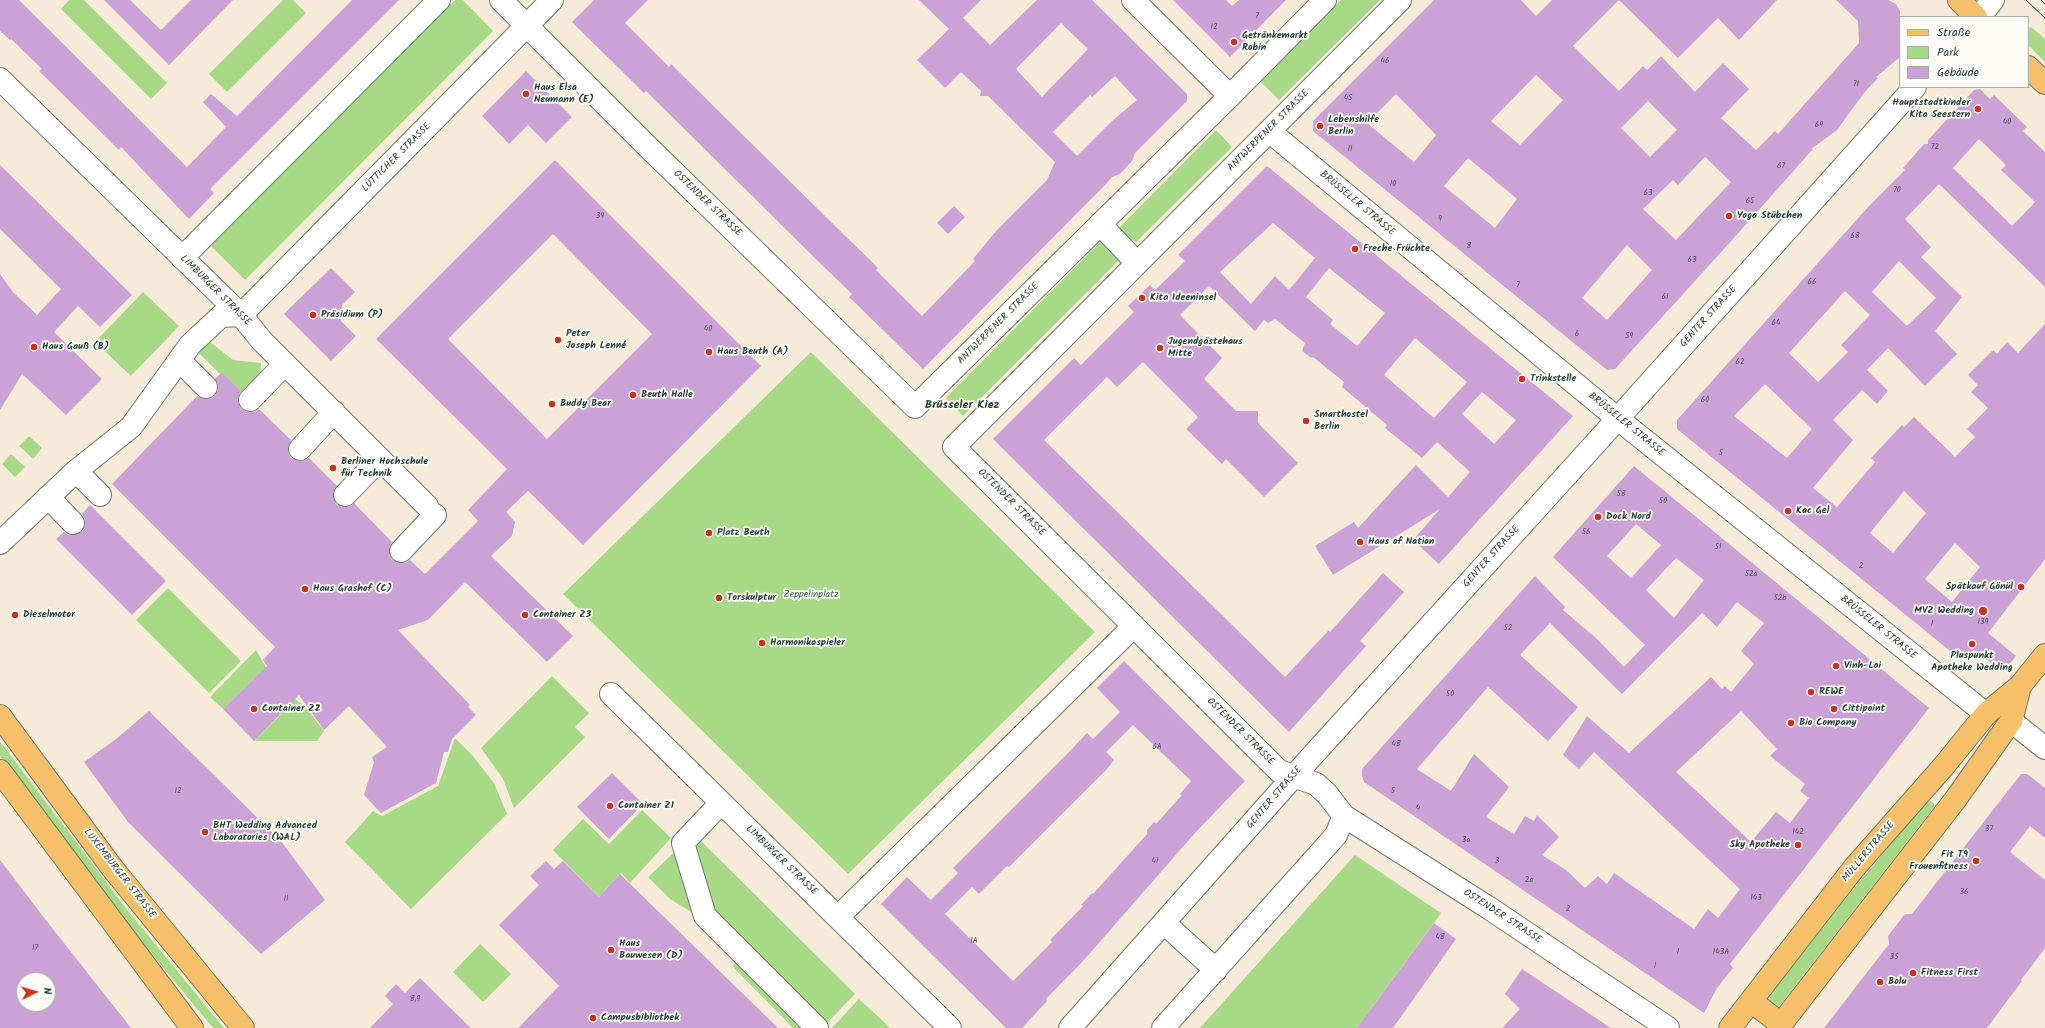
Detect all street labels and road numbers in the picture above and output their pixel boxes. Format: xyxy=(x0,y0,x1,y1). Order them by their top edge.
street label: ANTWERPENER STRASSE xyxy=(1226,88,1312,174)
street label: LÜTTICHER STRASSE xyxy=(360,121,434,195)
street label: OSTENDER STRASSE xyxy=(670,168,744,240)
street label: BRÜSSELER STRASSE xyxy=(1317,169,1397,239)
street label: LIMBURGER STRASSE xyxy=(177,253,253,329)
street label: ANTWERPENER STRASSE xyxy=(956,281,1042,367)
street label: GENTER STRASSE xyxy=(1678,284,1740,350)
street label: BRÜSSELER STRASSE xyxy=(1585,391,1667,459)
street label: OSTENDER STRASSE xyxy=(975,467,1047,539)
street label: GENTER STRASSE xyxy=(1461,524,1523,590)
street label: BRÜSSELER STRASSE xyxy=(1837,594,1919,662)
street label: OSTENDER STRASSE xyxy=(1204,696,1276,768)
street label: GENTER STRASSE xyxy=(1245,764,1305,832)
street label: MÜLLERSTRASSE xyxy=(1840,819,1898,885)
street label: LIMBURGER STRASSE xyxy=(742,824,820,898)
street label: LUXEMBURGER STRASSE xyxy=(80,827,158,921)
street label: OSTENDER STRASSE xyxy=(1461,887,1543,947)

